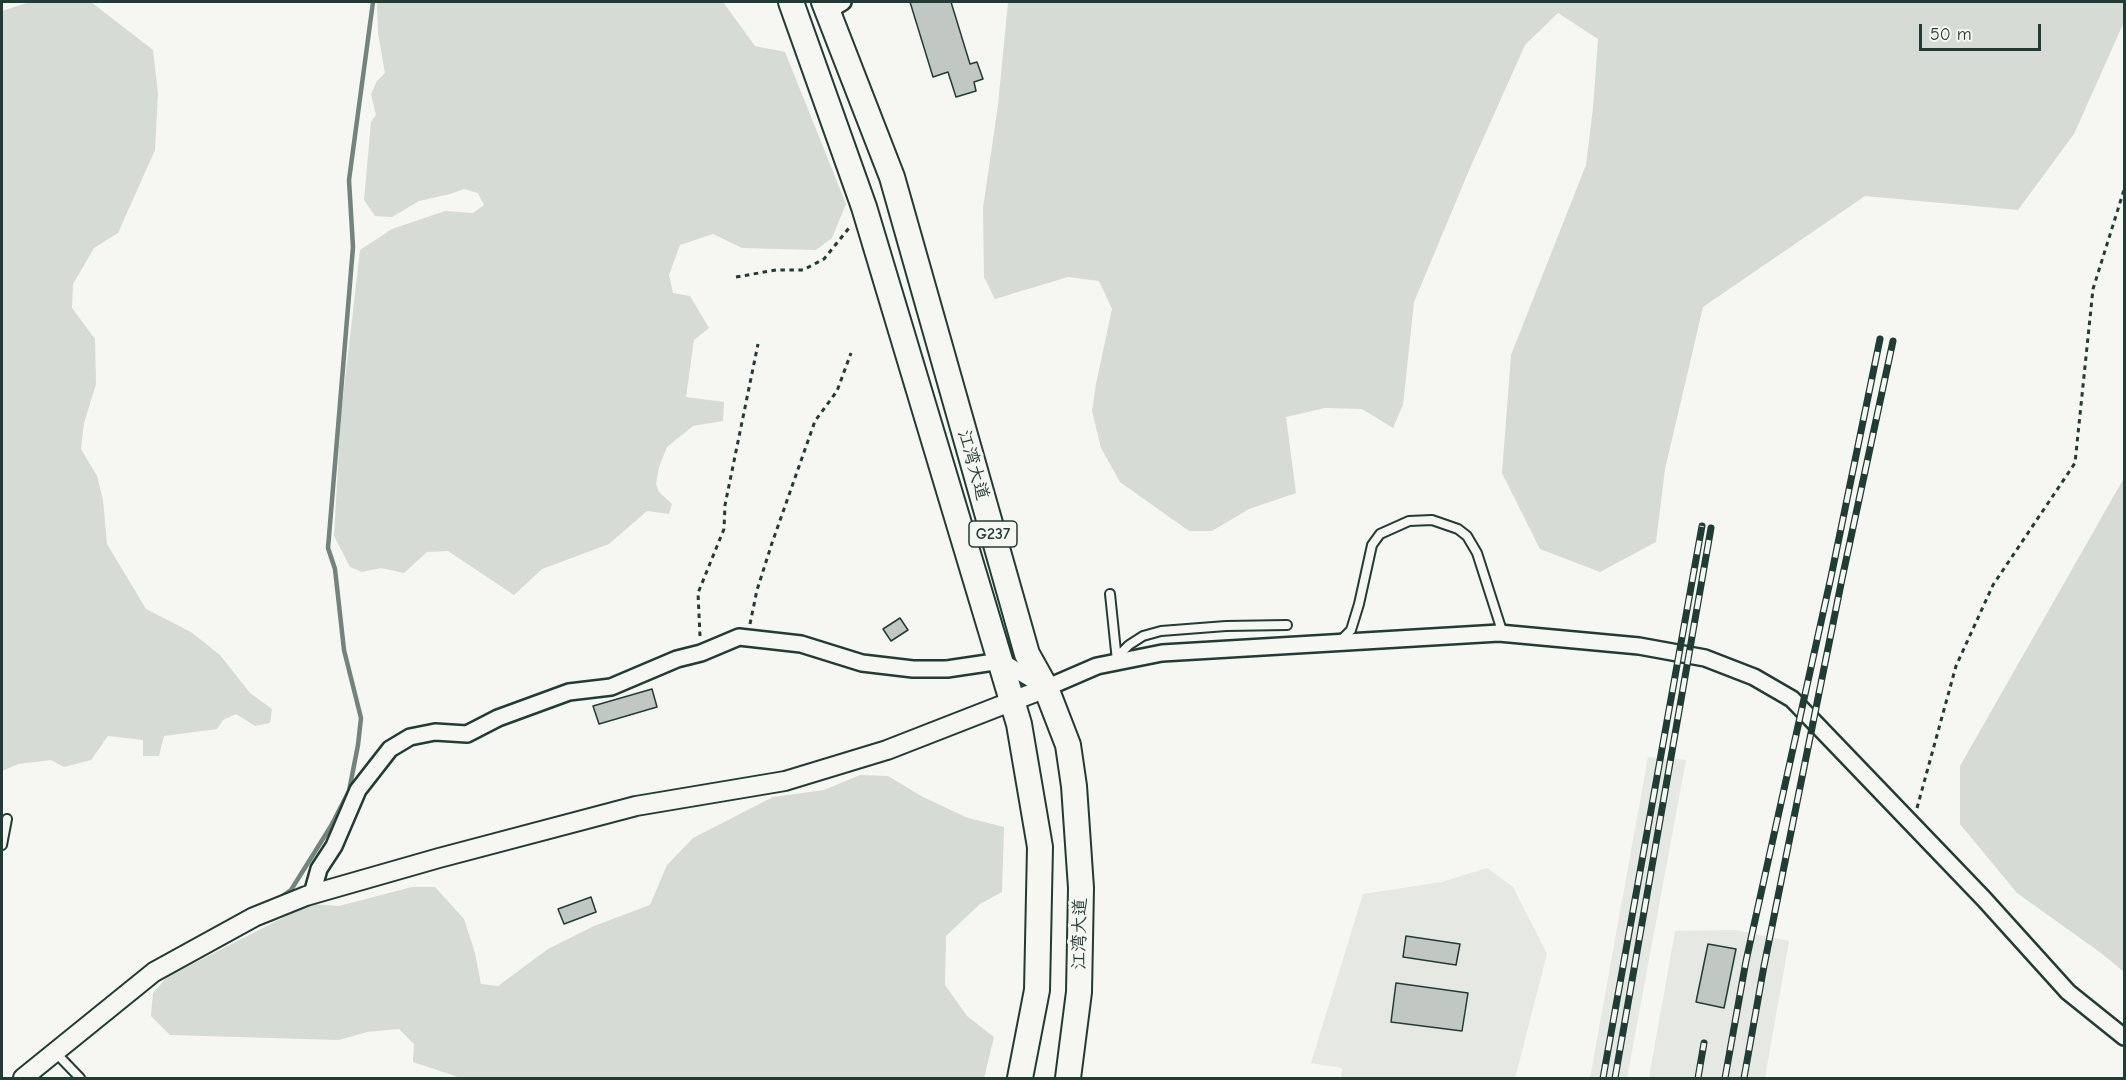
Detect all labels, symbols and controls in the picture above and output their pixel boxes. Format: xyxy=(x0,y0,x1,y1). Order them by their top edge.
scale bar xyxy=(1922,12,2044,50)
text: 50 m xyxy=(1930,24,1972,45)
street label: 江湾大道 xyxy=(953,427,993,503)
road number: G237 xyxy=(969,521,1017,547)
street label: 江湾大道 xyxy=(1069,898,1091,970)

